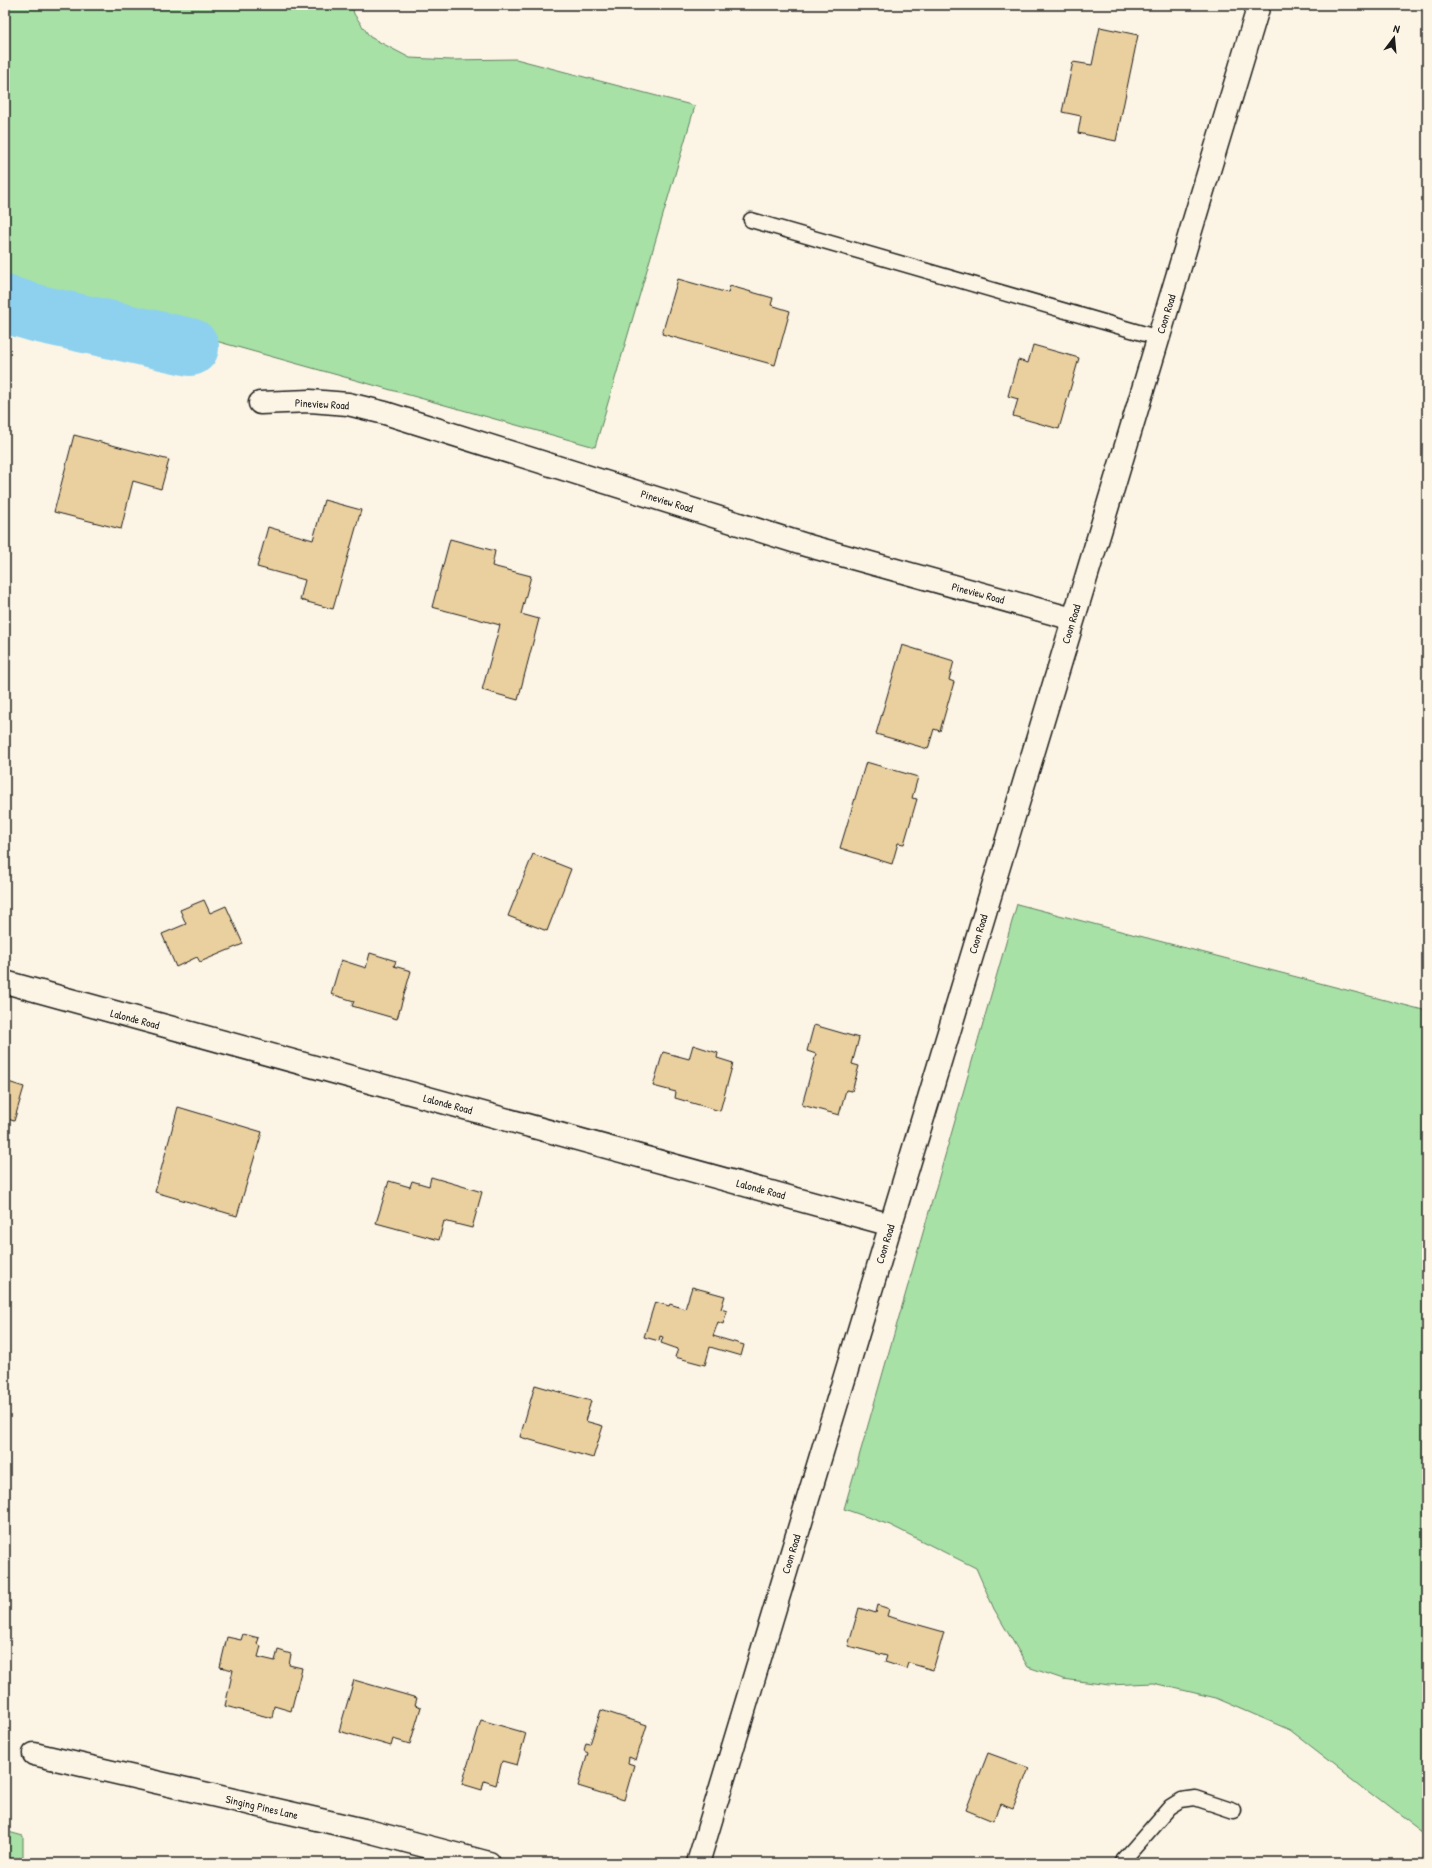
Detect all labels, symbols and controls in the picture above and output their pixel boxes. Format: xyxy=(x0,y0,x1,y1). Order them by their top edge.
north arrow xyxy=(1374,18,1414,58)
text: N xyxy=(1392,21,1402,36)
street label: Coon Road xyxy=(1153,292,1179,335)
street label: Pineview Road xyxy=(295,396,350,412)
street label: Pineview Road xyxy=(639,486,696,516)
street label: Pineview Road xyxy=(950,579,1007,607)
street label: Coon Road xyxy=(1058,602,1084,645)
street label: Coon Road xyxy=(965,912,991,955)
street label: Lalonde Road xyxy=(109,1006,162,1032)
street label: Lalonde Road xyxy=(422,1091,475,1117)
street label: Lalonde Road xyxy=(735,1176,788,1202)
street label: Coon Road xyxy=(872,1222,898,1265)
street label: Coon Road xyxy=(778,1532,804,1575)
street label: Singing Pines Lane xyxy=(224,1792,300,1822)

